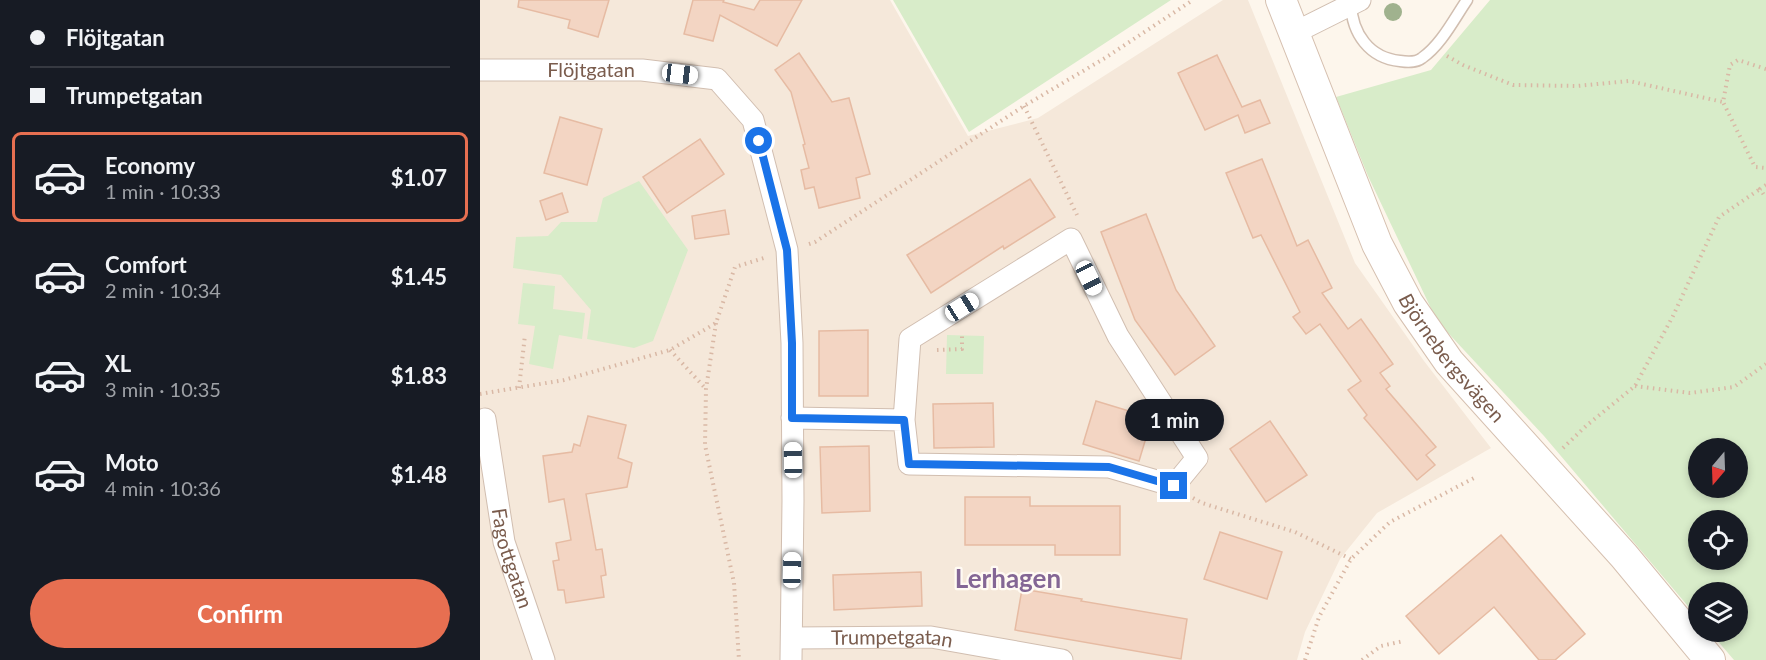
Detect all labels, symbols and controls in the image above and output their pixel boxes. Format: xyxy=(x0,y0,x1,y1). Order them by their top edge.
text: Flöjtgatan xyxy=(66,24,165,51)
street label: Flöjtgatan xyxy=(547,57,635,81)
car xyxy=(661,63,699,85)
text: Trumpetgatan xyxy=(66,82,203,109)
route start xyxy=(745,127,772,154)
icon: car xyxy=(33,150,87,204)
text: Economy xyxy=(105,152,195,179)
text: $1.07 xyxy=(391,164,447,191)
text: 1 min · 10:33 xyxy=(105,179,221,203)
icon: car xyxy=(33,249,87,303)
text: Comfort xyxy=(105,251,187,278)
car xyxy=(1073,258,1105,298)
text: $1.45 xyxy=(391,263,447,290)
text: 2 min · 10:34 xyxy=(105,278,221,302)
street label: Björnebergsvägen xyxy=(1394,289,1510,427)
car xyxy=(942,290,982,324)
icon: car xyxy=(33,348,87,402)
text: XL xyxy=(105,350,131,377)
text: $1.83 xyxy=(391,362,447,389)
text: 3 min · 10:35 xyxy=(105,377,221,401)
callout: 1 min xyxy=(1124,399,1224,441)
text: 1 min xyxy=(1150,408,1199,432)
north arrow xyxy=(1688,438,1748,498)
map controls xyxy=(1688,438,1748,642)
car xyxy=(784,442,802,478)
icon: car xyxy=(33,447,87,501)
text: Moto xyxy=(105,449,159,476)
text: $1.48 xyxy=(391,461,447,488)
route end xyxy=(1160,472,1187,499)
text: 4 min · 10:36 xyxy=(105,476,221,500)
street label: Fagottgatan xyxy=(488,506,539,611)
button: locate xyxy=(1688,510,1748,570)
car xyxy=(783,552,801,588)
district label: Lerhagen xyxy=(955,562,1061,594)
button: Confirm xyxy=(30,579,450,648)
button: layers xyxy=(1688,582,1748,642)
street label: Trumpetgatan xyxy=(831,624,955,652)

